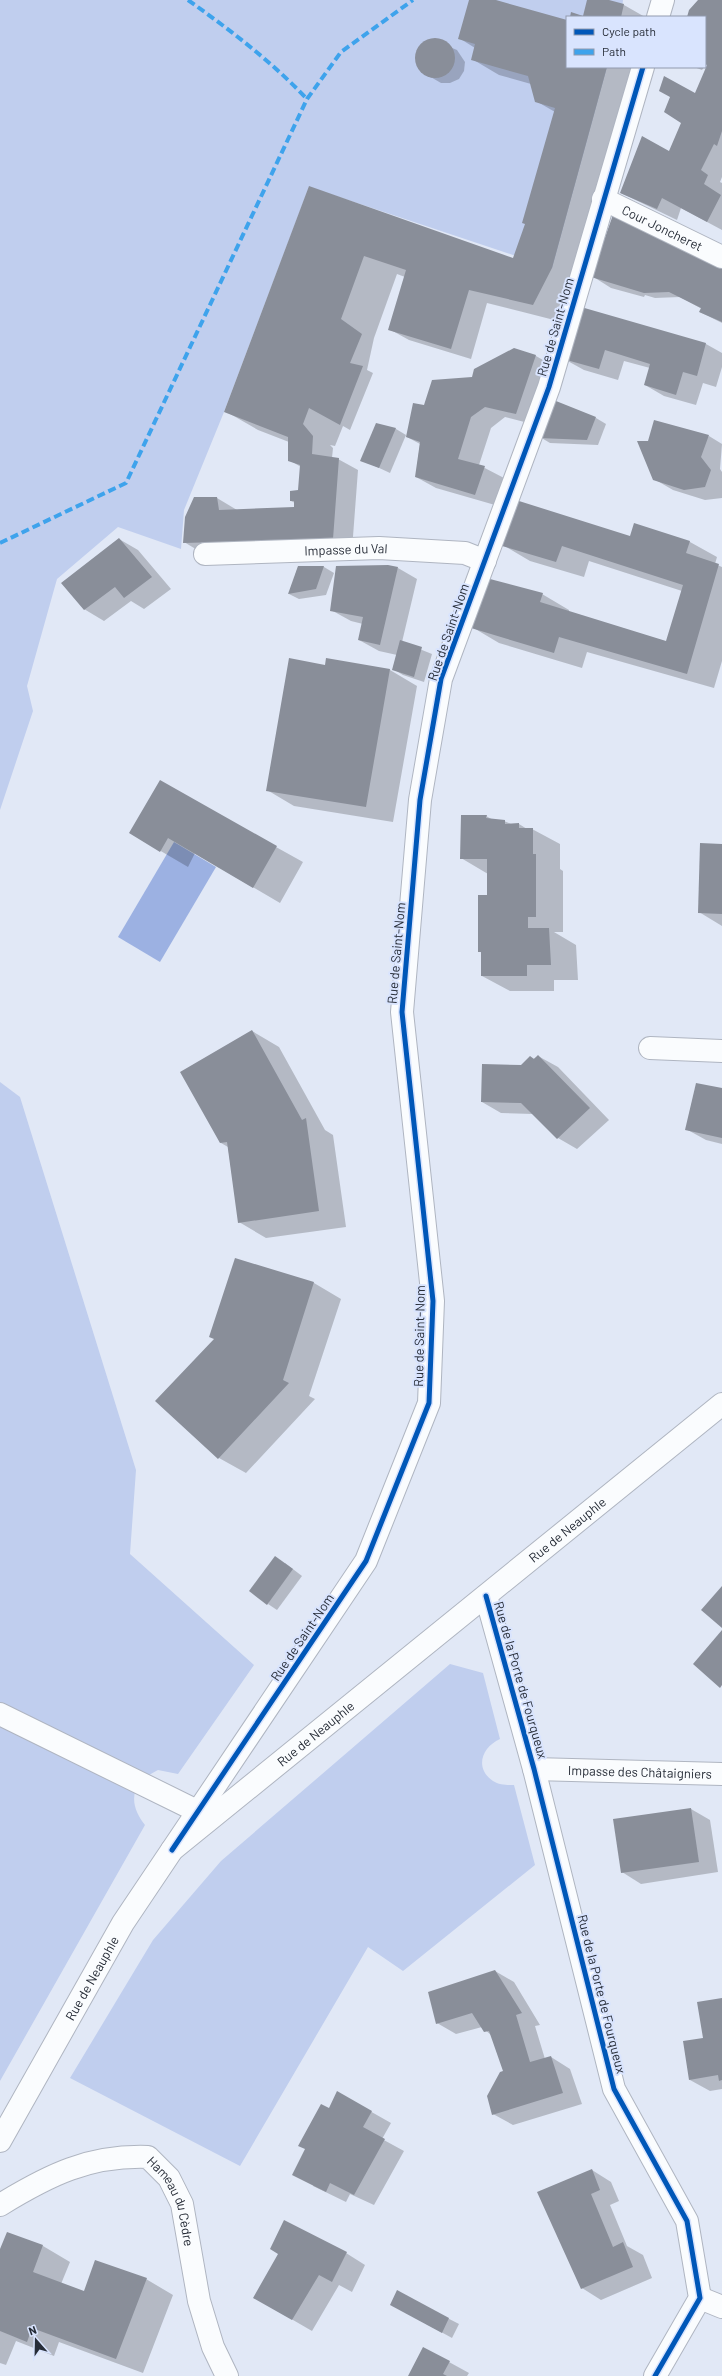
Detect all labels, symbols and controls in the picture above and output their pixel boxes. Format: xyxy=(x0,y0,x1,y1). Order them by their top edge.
legend xyxy=(566,16,706,68)
text: Cycle path xyxy=(602,24,656,38)
text: Path xyxy=(602,44,626,58)
street label: Cour Joncheret xyxy=(619,202,705,254)
street label: Rue de Saint-Nom xyxy=(533,276,577,378)
street label: Impasse du Val xyxy=(304,540,388,559)
street label: Rue de Saint-Nom xyxy=(424,581,472,683)
street label: Rue de Saint-Nom xyxy=(384,902,408,1004)
street label: Rue de Saint-Nom xyxy=(410,1285,428,1387)
street label: Rue de Neauphle xyxy=(525,1494,609,1566)
street label: Rue de Saint-Nom xyxy=(267,1590,337,1684)
street label: Rue de la Porte de Fourqueux xyxy=(491,1599,551,1761)
street label: Rue de Neauphle xyxy=(274,1698,357,1770)
street label: Impasse des Châtaigniers xyxy=(568,1762,712,1782)
street label: Rue de la Porte de Fourqueux xyxy=(574,1913,630,2075)
street label: Rue de Neauphle xyxy=(62,1933,122,2023)
street label: Hameau du Cèdre xyxy=(144,2153,197,2247)
north arrow xyxy=(16,2320,56,2360)
text: N xyxy=(27,2323,38,2337)

